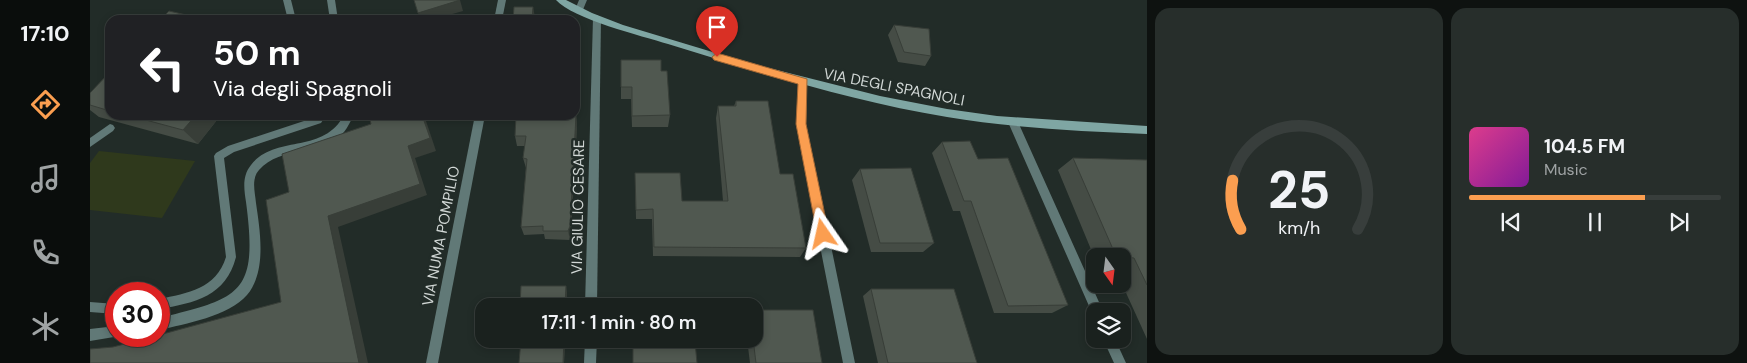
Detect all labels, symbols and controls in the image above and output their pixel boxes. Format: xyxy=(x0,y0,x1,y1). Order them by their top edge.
pin xyxy=(696,6,738,57)
icon: arrive xyxy=(703,13,731,41)
text: 17:10 xyxy=(21,19,69,48)
text: 50 m xyxy=(213,30,301,76)
icon: left xyxy=(130,35,195,100)
street label: VIA DEGLI SPAGNOLI xyxy=(822,64,966,110)
text: Via degli Spagnoli xyxy=(213,74,392,103)
icon: directions xyxy=(28,87,63,122)
text: 104.5 FM xyxy=(1544,134,1625,159)
street label: VIA GIULIO CESARE xyxy=(567,140,589,274)
text: 25 xyxy=(1268,156,1330,224)
text: Music xyxy=(1544,159,1588,180)
icon: music xyxy=(28,161,63,196)
street label: VIA NUMA POMPILIO xyxy=(418,164,464,308)
position arrow xyxy=(796,207,848,259)
icon: previous xyxy=(1497,208,1525,236)
icon: pause xyxy=(1581,208,1609,236)
icon: next xyxy=(1665,208,1693,236)
text: km/h xyxy=(1278,216,1320,240)
icon: phone xyxy=(28,235,63,270)
north arrow xyxy=(1086,248,1131,292)
map controls xyxy=(1086,248,1131,348)
speed limit sign: 30 xyxy=(105,282,170,347)
button: layers xyxy=(1086,303,1131,348)
icon: climate xyxy=(28,309,63,344)
text: 17:11 · 1 min · 80 m xyxy=(542,310,696,335)

